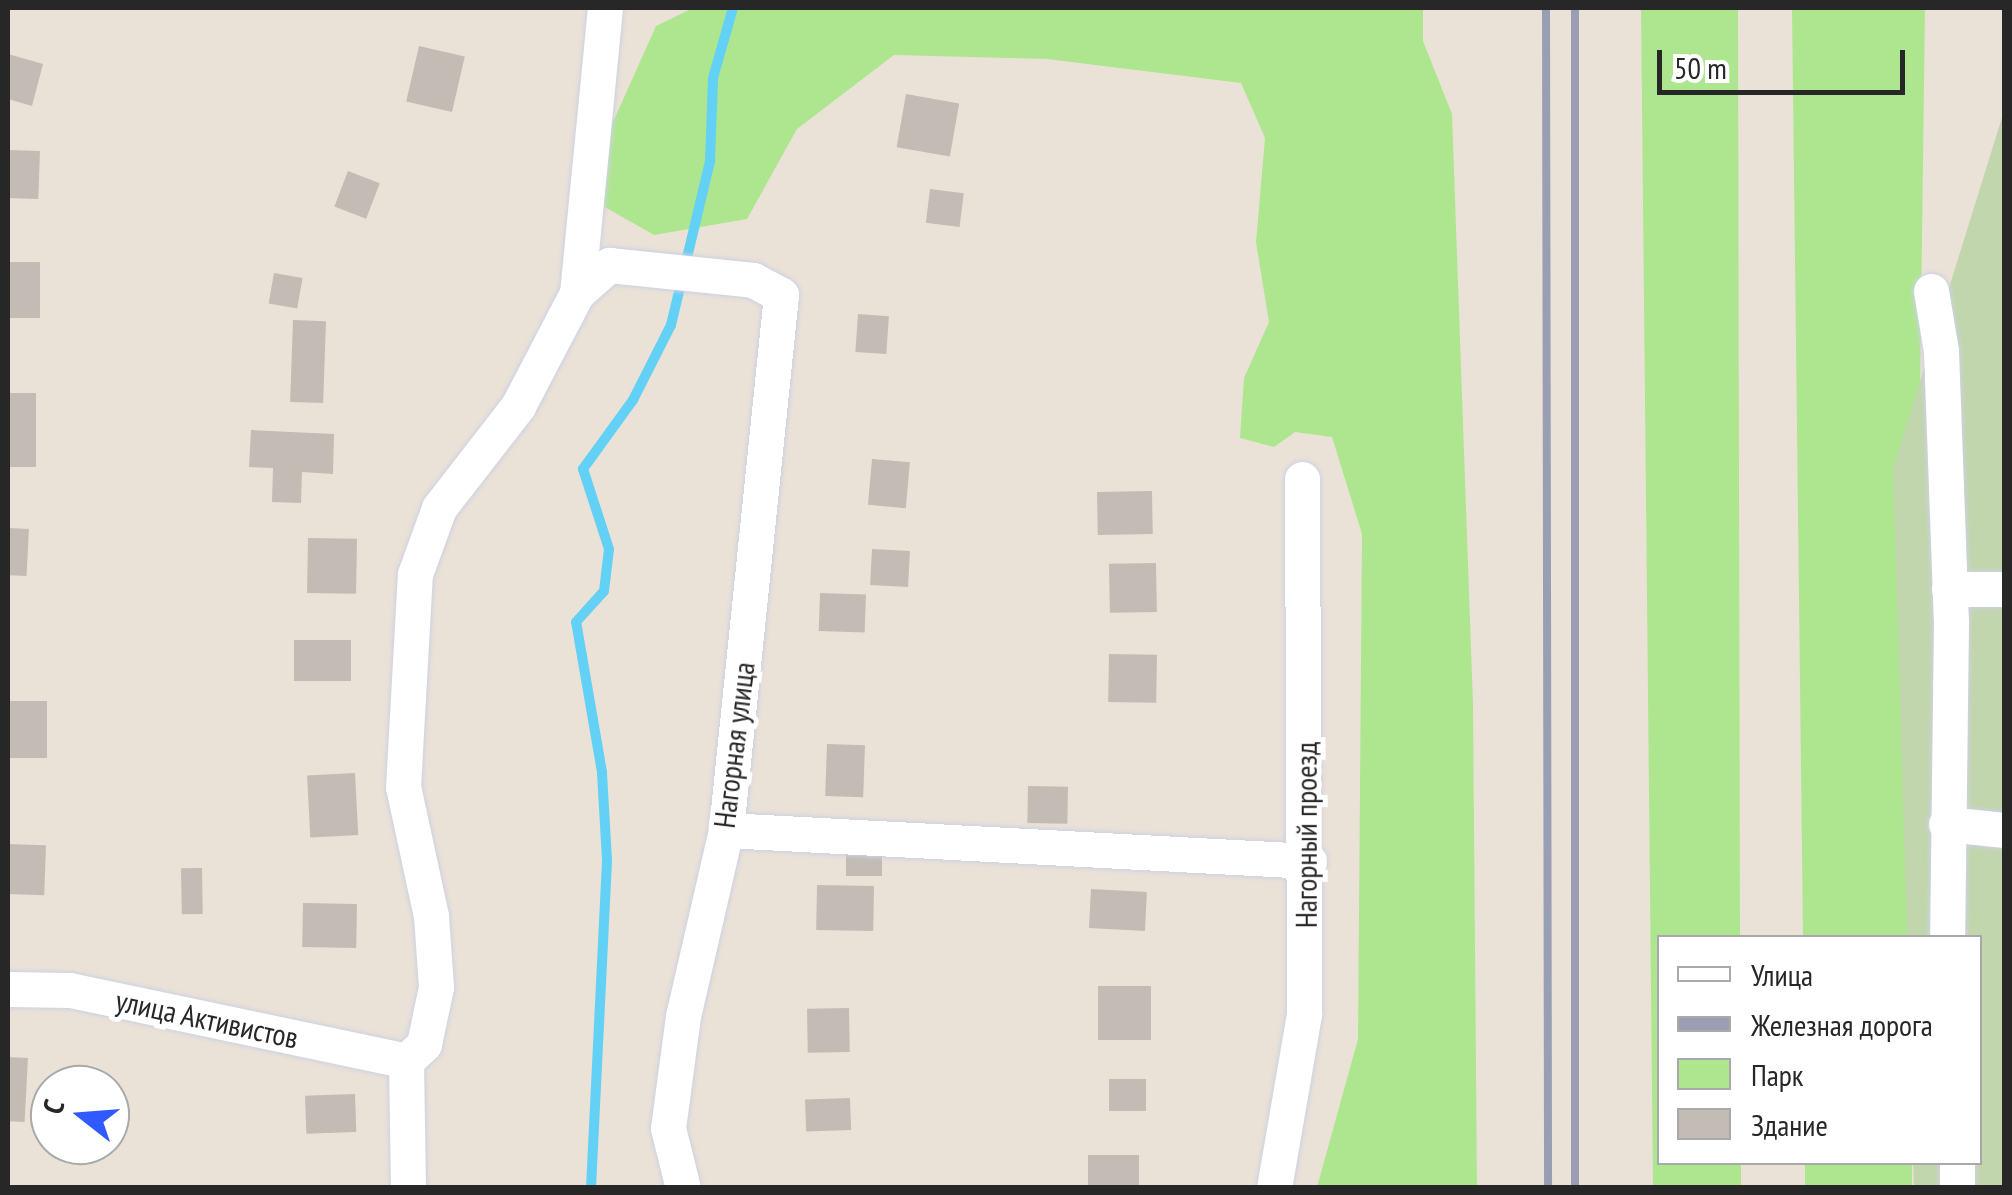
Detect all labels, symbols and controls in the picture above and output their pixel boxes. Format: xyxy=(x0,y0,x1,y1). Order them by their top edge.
scale bar xyxy=(1662,30,1910,92)
text: 50 m xyxy=(1674,48,1727,87)
street label: Нагорная улица xyxy=(706,660,762,830)
street label: Нагорный проезд xyxy=(1288,742,1324,928)
legend xyxy=(1657,935,1982,1165)
text: Улица xyxy=(1751,955,1813,994)
street label: улица Активистов xyxy=(112,982,302,1056)
text: Железная дорога xyxy=(1751,1005,1933,1044)
text: Парк xyxy=(1751,1055,1803,1094)
north arrow xyxy=(30,1065,130,1165)
text: С xyxy=(33,1095,72,1118)
text: Здание xyxy=(1751,1105,1828,1144)

